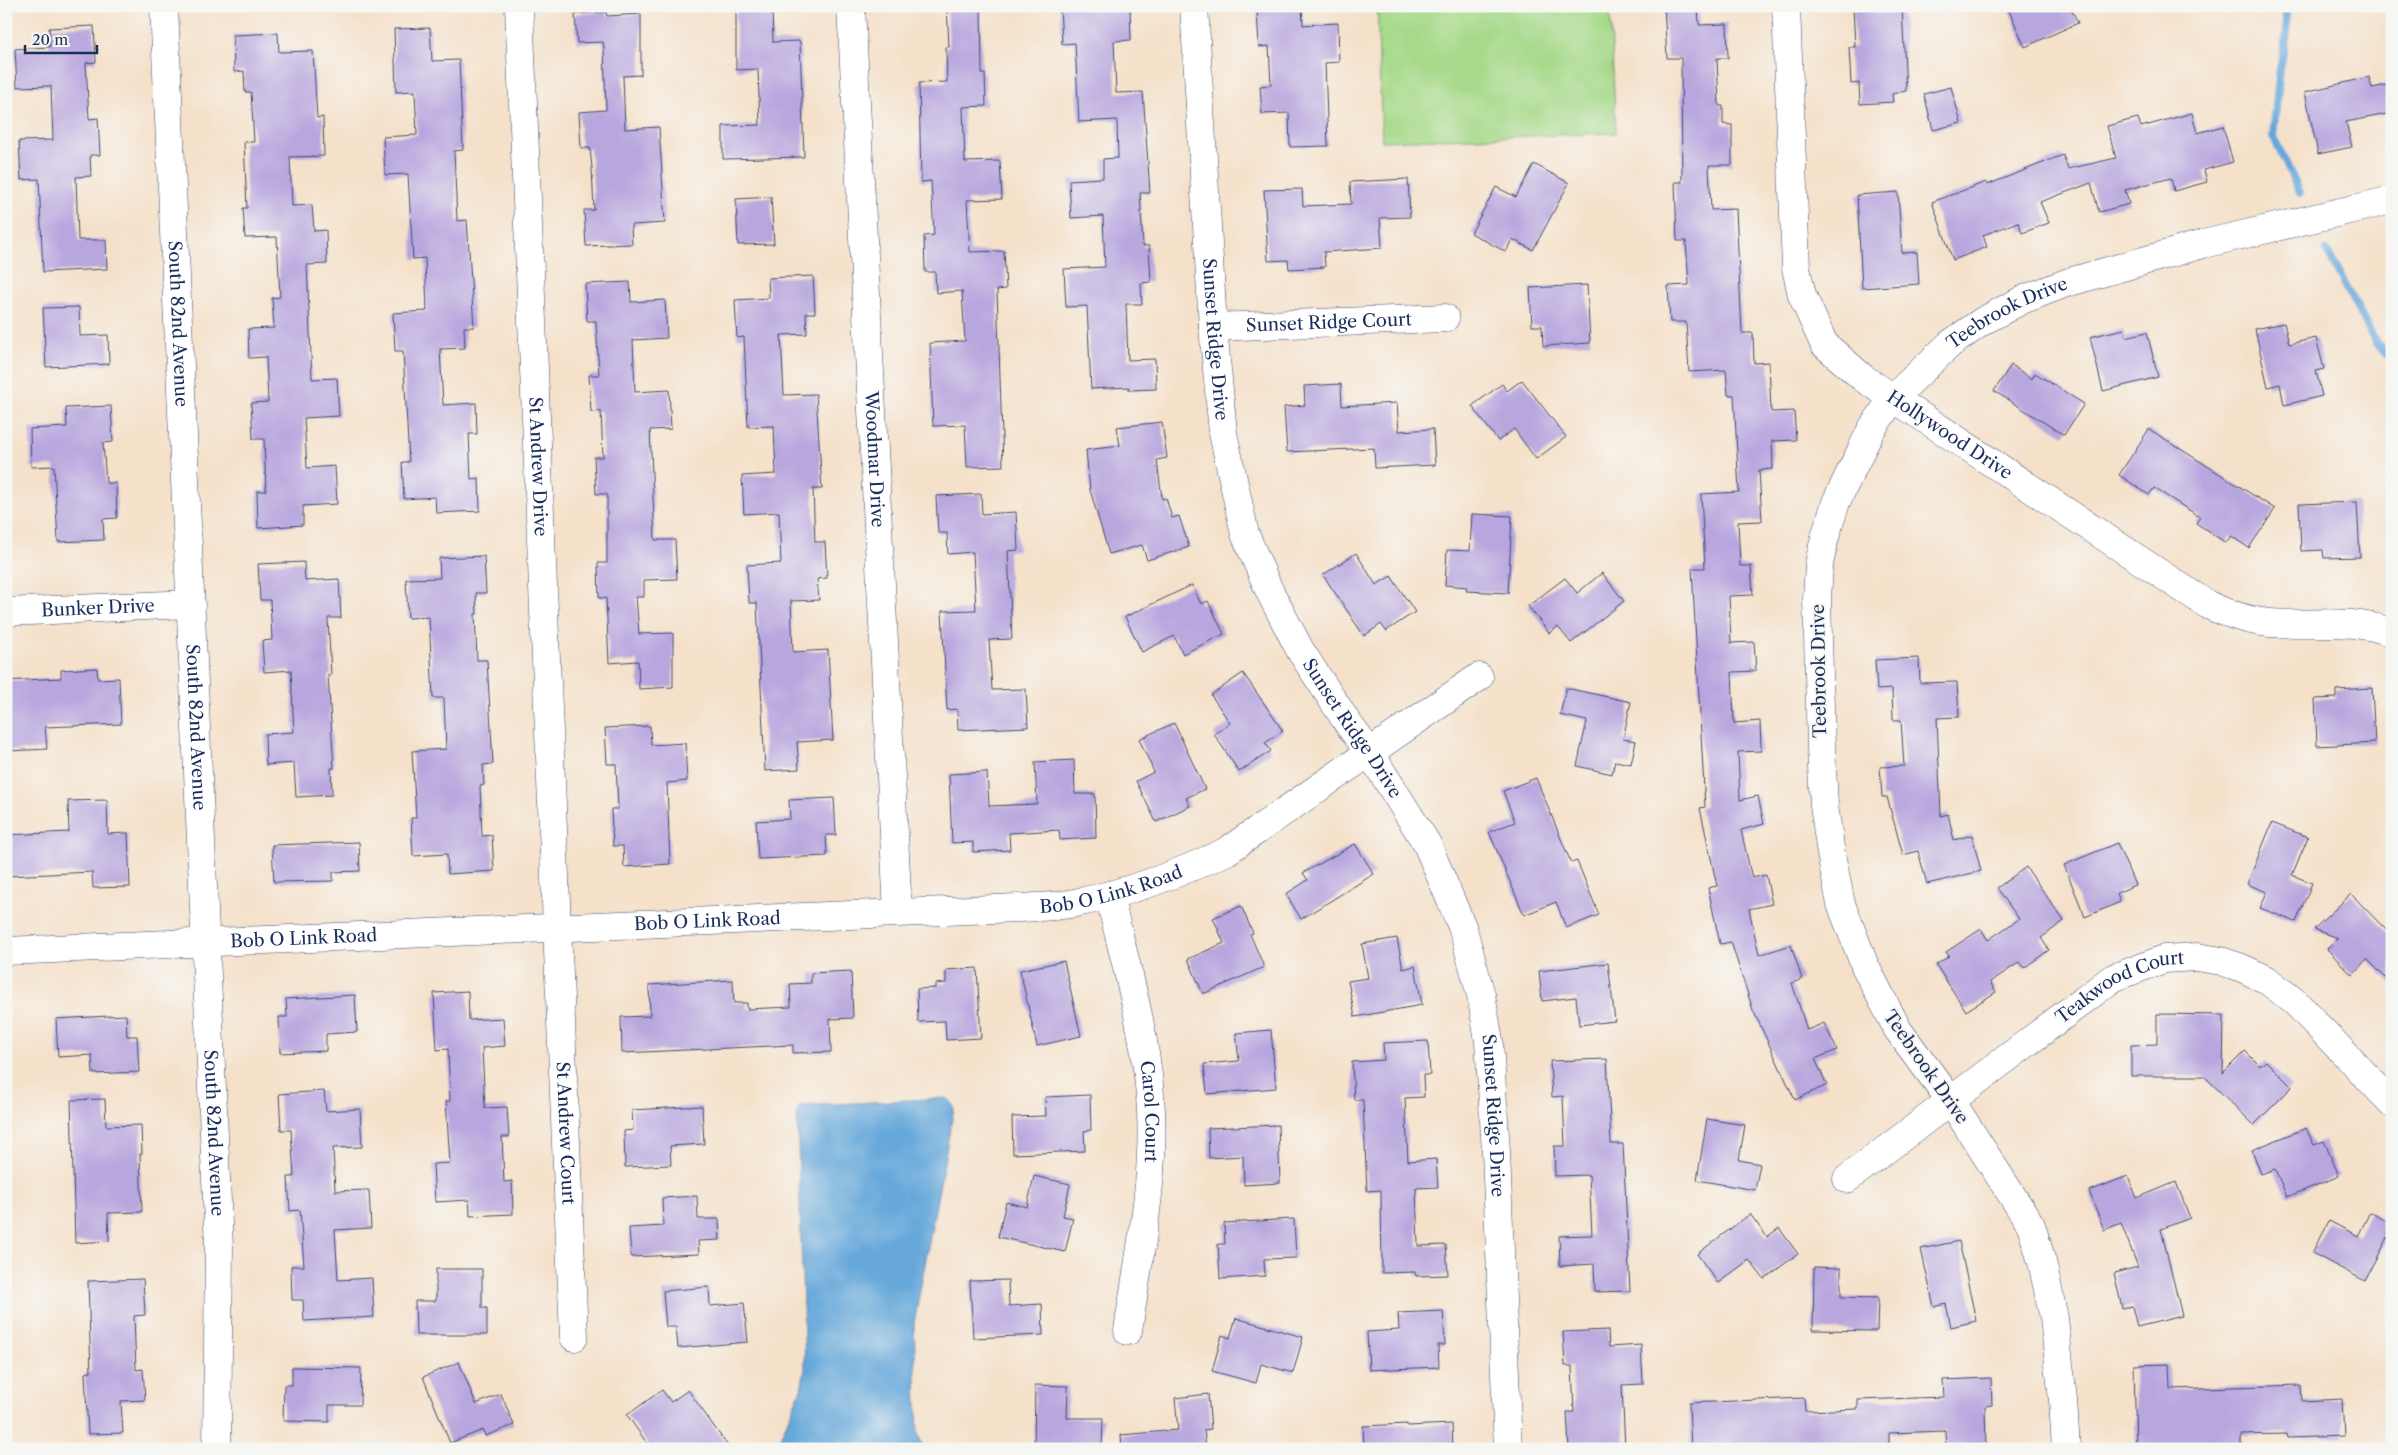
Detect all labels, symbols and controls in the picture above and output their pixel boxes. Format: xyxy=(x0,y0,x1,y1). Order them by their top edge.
scale bar xyxy=(25,22,98,54)
text: 20 m xyxy=(32,30,68,49)
street label: South 82nd Avenue xyxy=(163,240,193,407)
street label: Sunset Ridge Drive xyxy=(1198,257,1233,422)
street label: Teebrook Drive xyxy=(1942,272,2071,354)
street label: Sunset Ridge Court xyxy=(1245,308,1413,337)
street label: Hollywood Drive xyxy=(1883,386,2017,484)
street label: Woodmar Drive xyxy=(860,390,889,528)
street label: St Andrew Drive xyxy=(524,396,552,537)
street label: Bunker Drive xyxy=(41,595,155,621)
street label: Teebrook Drive xyxy=(1807,604,1831,738)
street label: South 82nd Avenue xyxy=(181,643,211,811)
street label: Sunset Ridge Drive xyxy=(1298,655,1406,802)
street label: Bob O Link Road xyxy=(1039,861,1186,918)
street label: Bob O Link Road xyxy=(633,907,781,935)
street label: Bob O Link Road xyxy=(230,924,378,952)
street label: Teakwood Court xyxy=(2051,947,2185,1029)
street label: Teebrook Drive xyxy=(1879,1006,1973,1128)
street label: Sunset Ridge Drive xyxy=(1477,1032,1509,1197)
street label: South 82nd Avenue xyxy=(199,1049,229,1217)
street label: Carol Court xyxy=(1135,1059,1163,1164)
street label: St Andrew Court xyxy=(552,1061,580,1206)

